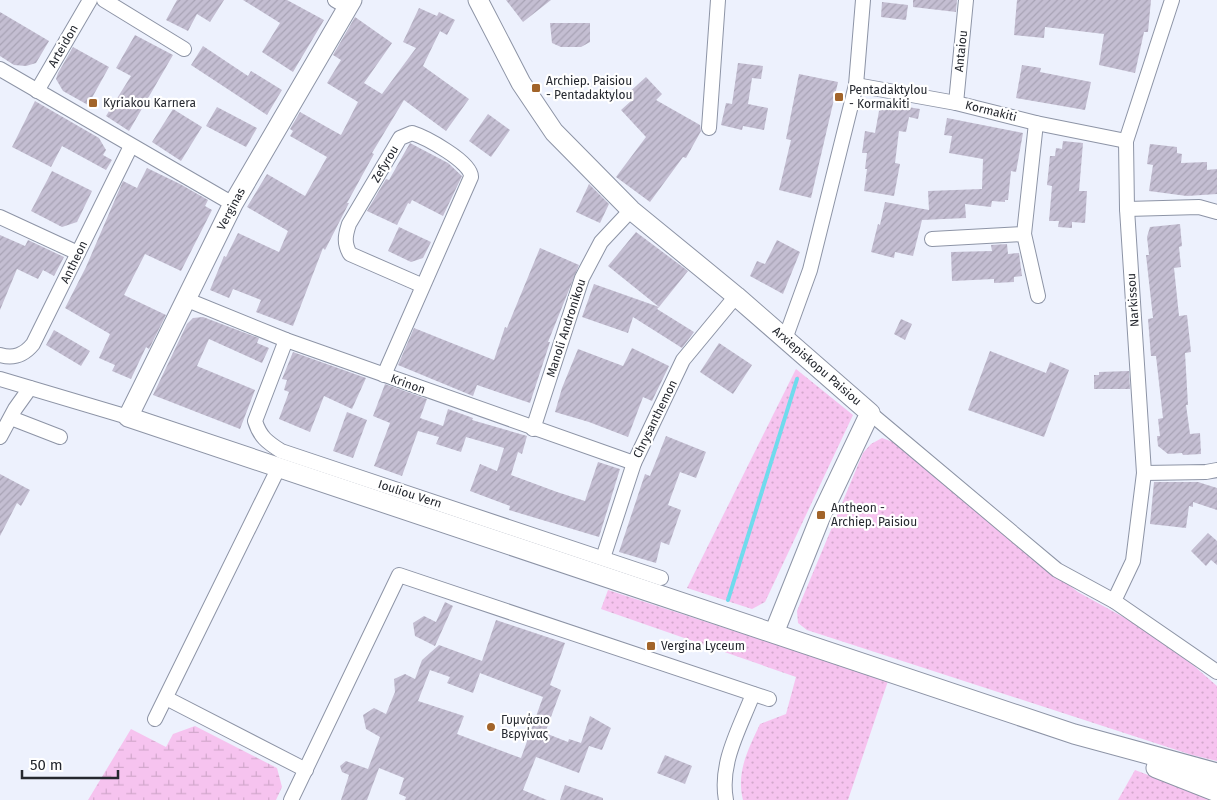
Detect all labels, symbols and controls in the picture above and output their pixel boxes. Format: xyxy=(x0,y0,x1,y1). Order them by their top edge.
street label: Arteidon xyxy=(45,22,81,70)
street label: Antaiou xyxy=(952,29,970,73)
place label: Archiep. Paisiou - Pentadaktylou xyxy=(546,74,632,102)
marker: Archiep. Paisiou - Pentadaktylou xyxy=(530,82,542,94)
place label: Pentadaktylou - Kormakiti xyxy=(849,83,927,111)
marker: Pentadaktylou - Kormakiti xyxy=(833,91,845,103)
place label: Kyriakou Karnera xyxy=(103,96,196,110)
marker: Kyriakou Karnera xyxy=(87,97,99,109)
street label: Kormakiti xyxy=(964,98,1018,124)
street label: Zefyrou xyxy=(369,143,401,185)
street label: Verginas xyxy=(214,185,248,233)
street label: Antheon xyxy=(58,238,90,286)
street label: Narkissou xyxy=(1124,273,1142,327)
street label: Manoli Andronikou xyxy=(543,277,589,379)
street label: Arxiepiskopu Paisiou xyxy=(770,324,864,408)
street label: Krinon xyxy=(389,371,427,397)
street label: Chrysanthemon xyxy=(630,378,680,460)
street label: Iouliou Vern xyxy=(376,477,444,511)
place label: Antheon - Archiep. Paisiou xyxy=(831,501,917,529)
marker: Antheon - Archiep. Paisiou xyxy=(815,509,827,521)
place label: Vergina Lyceum xyxy=(661,639,745,653)
marker: Vergina Lyceum xyxy=(645,640,657,652)
place label: Γυμνάσιο Βεργίνας xyxy=(501,713,550,741)
marker: Γυμνάσιο Βεργίνας xyxy=(485,721,497,733)
scale bar xyxy=(22,748,119,780)
text: 50 m xyxy=(30,756,63,774)

